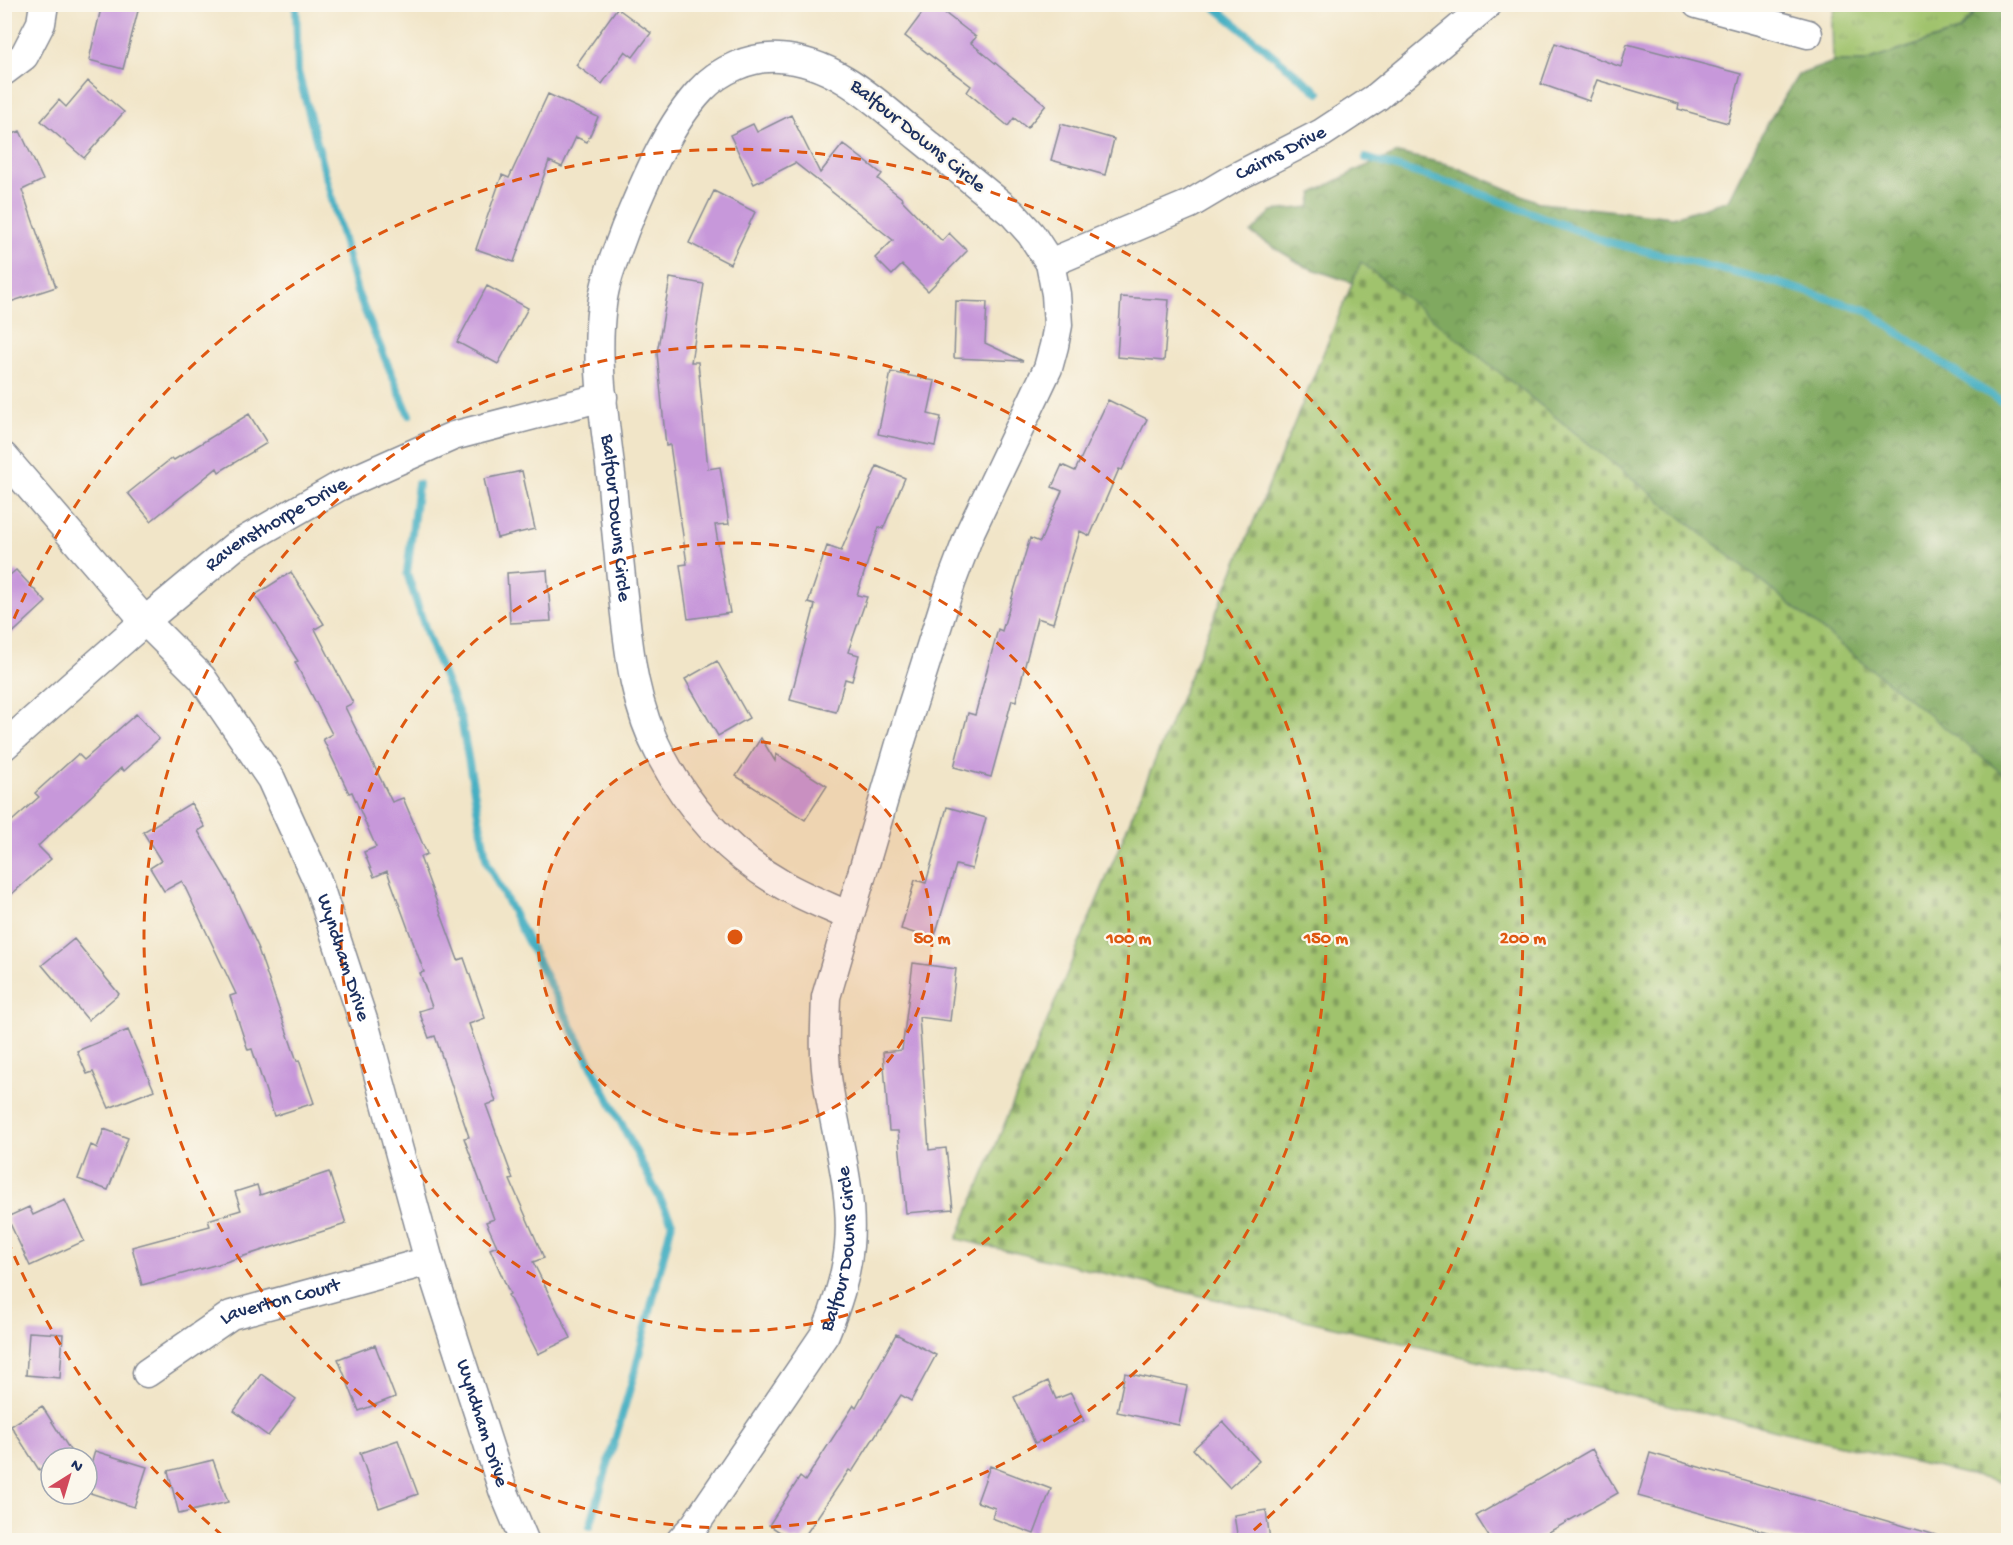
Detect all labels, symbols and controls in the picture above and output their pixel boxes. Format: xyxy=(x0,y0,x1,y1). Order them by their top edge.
street label: Balfour Downs Circle xyxy=(844,75,990,199)
street label: Cairns Drive xyxy=(1232,121,1331,187)
street label: Balfour Downs Circle xyxy=(595,432,635,603)
street label: Ravensthorpe Drive xyxy=(201,473,352,577)
street label: Wyndham Drive xyxy=(311,891,374,1025)
centre of rings xyxy=(725,927,745,947)
text: 50 m xyxy=(914,929,951,950)
text: 100 m xyxy=(1106,929,1152,950)
text: 150 m xyxy=(1303,929,1348,950)
text: 200 m xyxy=(1500,929,1546,950)
street label: Balfour Downs Circle xyxy=(815,1164,861,1336)
street label: Laverton Court xyxy=(216,1274,344,1331)
street label: Wyndham Drive xyxy=(450,1357,513,1491)
north arrow xyxy=(39,1446,99,1506)
text: N xyxy=(66,1456,86,1478)

